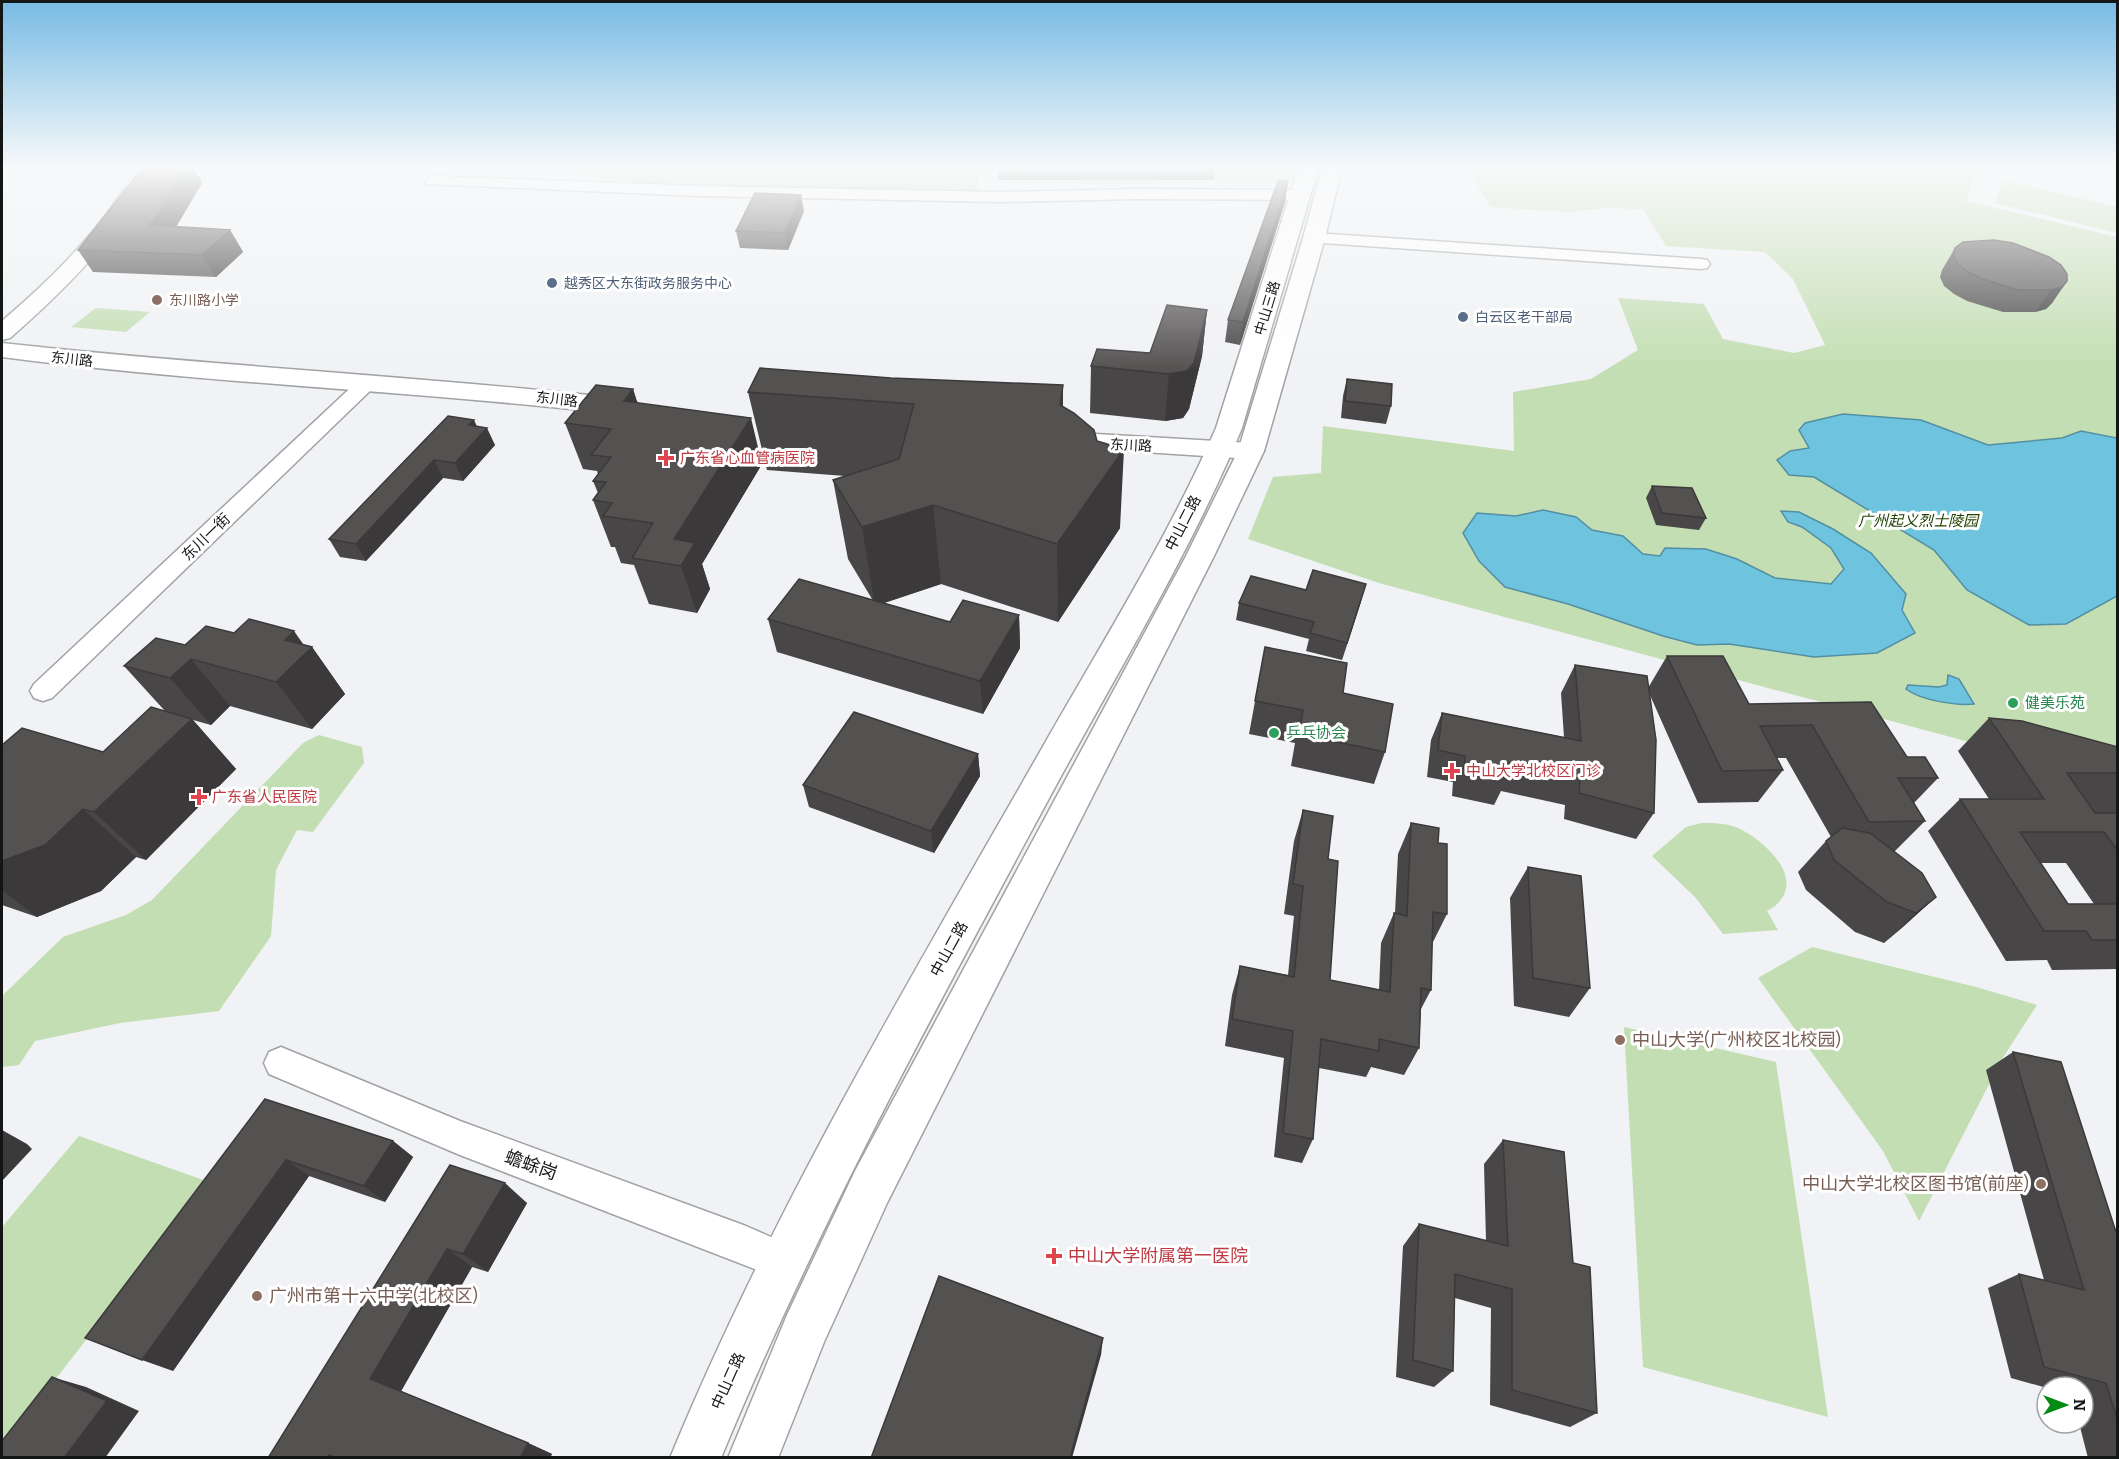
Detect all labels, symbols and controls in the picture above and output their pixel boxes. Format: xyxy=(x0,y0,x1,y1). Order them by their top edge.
place label: 越秀区大东街政务服务中心 xyxy=(564,275,732,292)
marker: 越秀区大东街政务服务中心 xyxy=(545,276,559,290)
street label: 中山三路 xyxy=(1251,279,1284,337)
place label: 东川路小学 xyxy=(169,292,239,309)
marker: 东川路小学 xyxy=(150,293,164,307)
place label: 白云区老干部局 xyxy=(1475,309,1573,326)
marker: 白云区老干部局 xyxy=(1456,310,1470,324)
street label: 东川路 xyxy=(50,349,94,370)
street label: 东川路 xyxy=(535,389,579,410)
street label: 东川路 xyxy=(1110,436,1152,455)
marker: 广东省心血管病医院 xyxy=(657,449,675,467)
place label: 广东省心血管病医院 xyxy=(680,449,815,467)
street label: 中山二路 xyxy=(1161,492,1205,554)
street label: 东川一街 xyxy=(178,510,234,564)
park label: 广州起义烈士陵园 xyxy=(1858,512,1980,530)
place label: 健美乐苑 xyxy=(2025,694,2085,712)
marker: 健美乐苑 xyxy=(2006,696,2020,710)
place label: 乒乓协会 xyxy=(1286,724,1346,742)
marker: 乒乓协会 xyxy=(1267,726,1281,740)
marker: 中山大学北校区门诊 xyxy=(1443,762,1461,780)
place label: 中山大学北校区门诊 xyxy=(1466,762,1601,780)
marker: 广东省人民医院 xyxy=(190,788,208,806)
place label: 广东省人民医院 xyxy=(212,788,317,806)
street label: 中山二路 xyxy=(927,918,971,980)
place label: 中山大学(广州校区北校园) xyxy=(1632,1029,1841,1051)
marker: 中山大学(广州校区北校园) xyxy=(1613,1033,1627,1047)
street label: 蟾蜍岗 xyxy=(502,1145,560,1185)
place label: 中山大学北校区图书馆(前座) xyxy=(1802,1173,2029,1195)
marker: 中山大学北校区图书馆(前座) xyxy=(2034,1177,2048,1191)
place label: 中山大学附属第一医院 xyxy=(1068,1245,1248,1267)
marker: 中山大学附属第一医院 xyxy=(1045,1247,1063,1265)
place label: 广州市第十六中学(北校区) xyxy=(269,1285,478,1307)
marker: 广州市第十六中学(北校区) xyxy=(250,1289,264,1303)
street label: 中山二路 xyxy=(708,1350,748,1412)
north arrow xyxy=(2035,1375,2095,1435)
text: N xyxy=(2070,1399,2089,1411)

